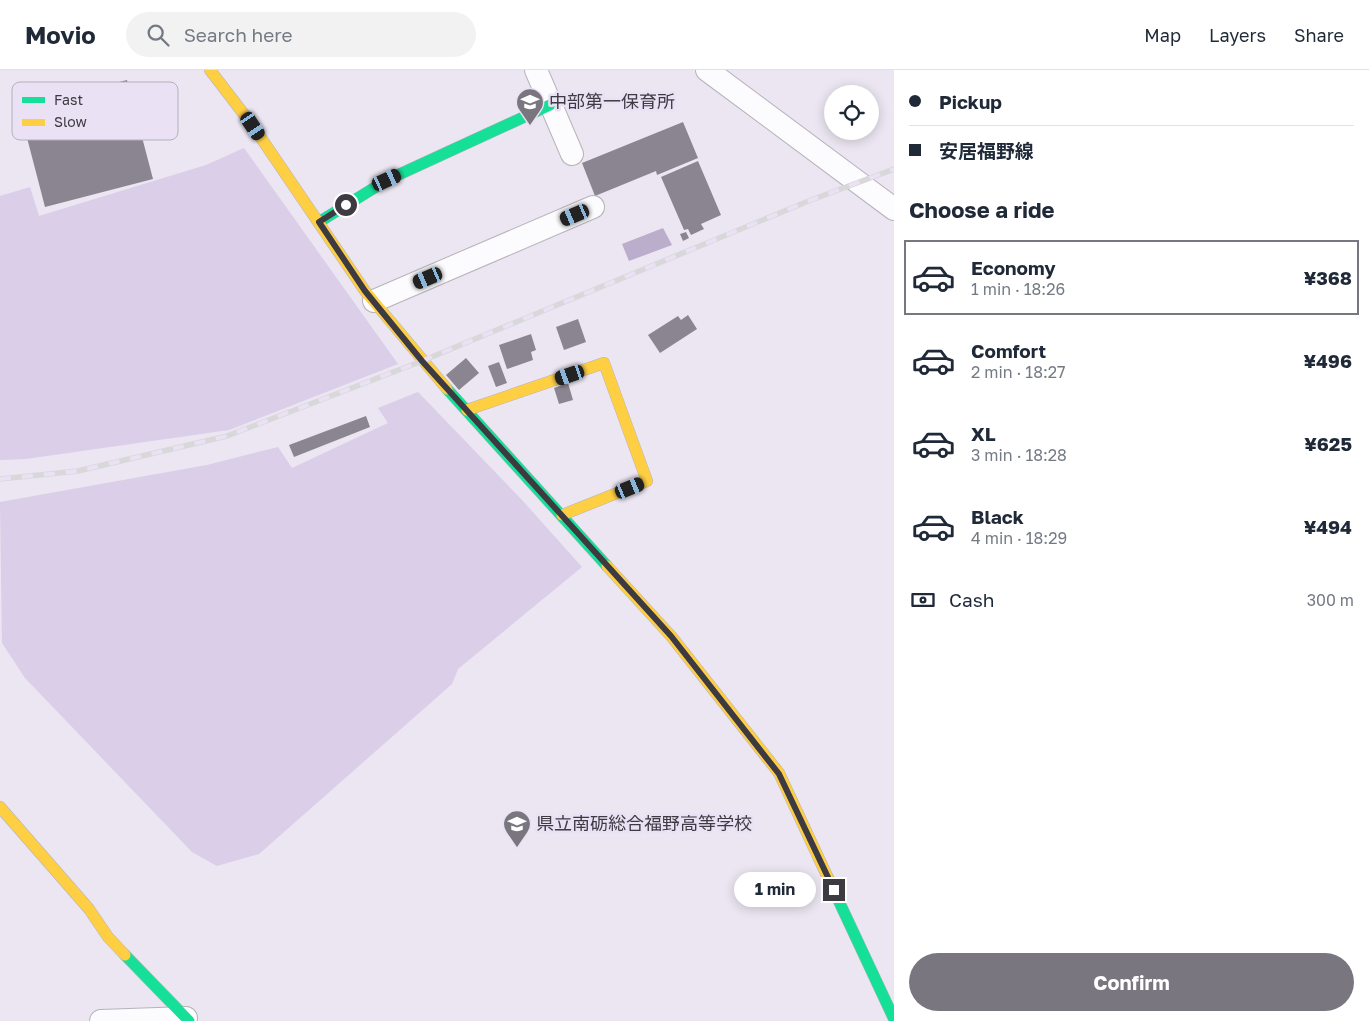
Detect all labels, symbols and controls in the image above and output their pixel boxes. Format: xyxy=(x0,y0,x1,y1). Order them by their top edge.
search box xyxy=(126,12,476,57)
text: Movio xyxy=(25,20,96,49)
icon: search xyxy=(144,21,172,49)
text: Search here xyxy=(184,23,293,46)
text: Map xyxy=(1144,24,1181,46)
text: Layers xyxy=(1209,24,1266,46)
text: Share xyxy=(1294,24,1344,46)
legend xyxy=(12,82,178,140)
map controls xyxy=(824,85,879,140)
button: locate xyxy=(824,85,879,140)
school or university icon: 中部第一保育所 xyxy=(515,87,545,126)
place label: 中部第一保育所 xyxy=(549,90,675,112)
text: Pickup xyxy=(939,90,1002,113)
text: Fast xyxy=(54,91,83,108)
car xyxy=(238,109,267,143)
text: Slow xyxy=(54,113,87,130)
text: 安居福野線 xyxy=(939,139,1034,162)
car xyxy=(370,167,403,193)
route start xyxy=(335,194,357,216)
text: Choose a ride xyxy=(909,196,1055,223)
car xyxy=(558,202,591,228)
icon: car xyxy=(911,255,956,300)
text: Economy xyxy=(971,256,1056,279)
car xyxy=(411,265,444,291)
text: ¥368 xyxy=(1304,266,1352,289)
text: 1 min · 18:26 xyxy=(971,279,1065,299)
icon: car xyxy=(911,338,956,383)
text: Comfort xyxy=(971,339,1046,362)
text: ¥496 xyxy=(1303,349,1352,372)
text: 2 min · 18:27 xyxy=(971,362,1065,382)
car xyxy=(553,363,586,387)
icon: car xyxy=(911,421,956,466)
text: XL xyxy=(971,422,996,445)
text: ¥625 xyxy=(1304,432,1352,455)
text: 3 min · 18:28 xyxy=(971,445,1067,465)
car xyxy=(613,475,646,501)
icon: car xyxy=(911,504,956,549)
text: Black xyxy=(971,505,1024,528)
text: ¥494 xyxy=(1304,515,1352,538)
text: 4 min · 18:29 xyxy=(971,528,1067,548)
icon: cash xyxy=(909,586,937,614)
text: Cash xyxy=(949,588,994,611)
text: 300 m xyxy=(1307,590,1354,610)
school or university icon: 県立南砺総合福野高等学校 xyxy=(502,809,532,848)
place label: 県立南砺総合福野高等学校 xyxy=(536,812,752,834)
callout: 1 min xyxy=(734,872,816,908)
text: 1 min xyxy=(755,879,795,899)
route end xyxy=(823,879,845,901)
button: Confirm xyxy=(909,953,1354,1011)

